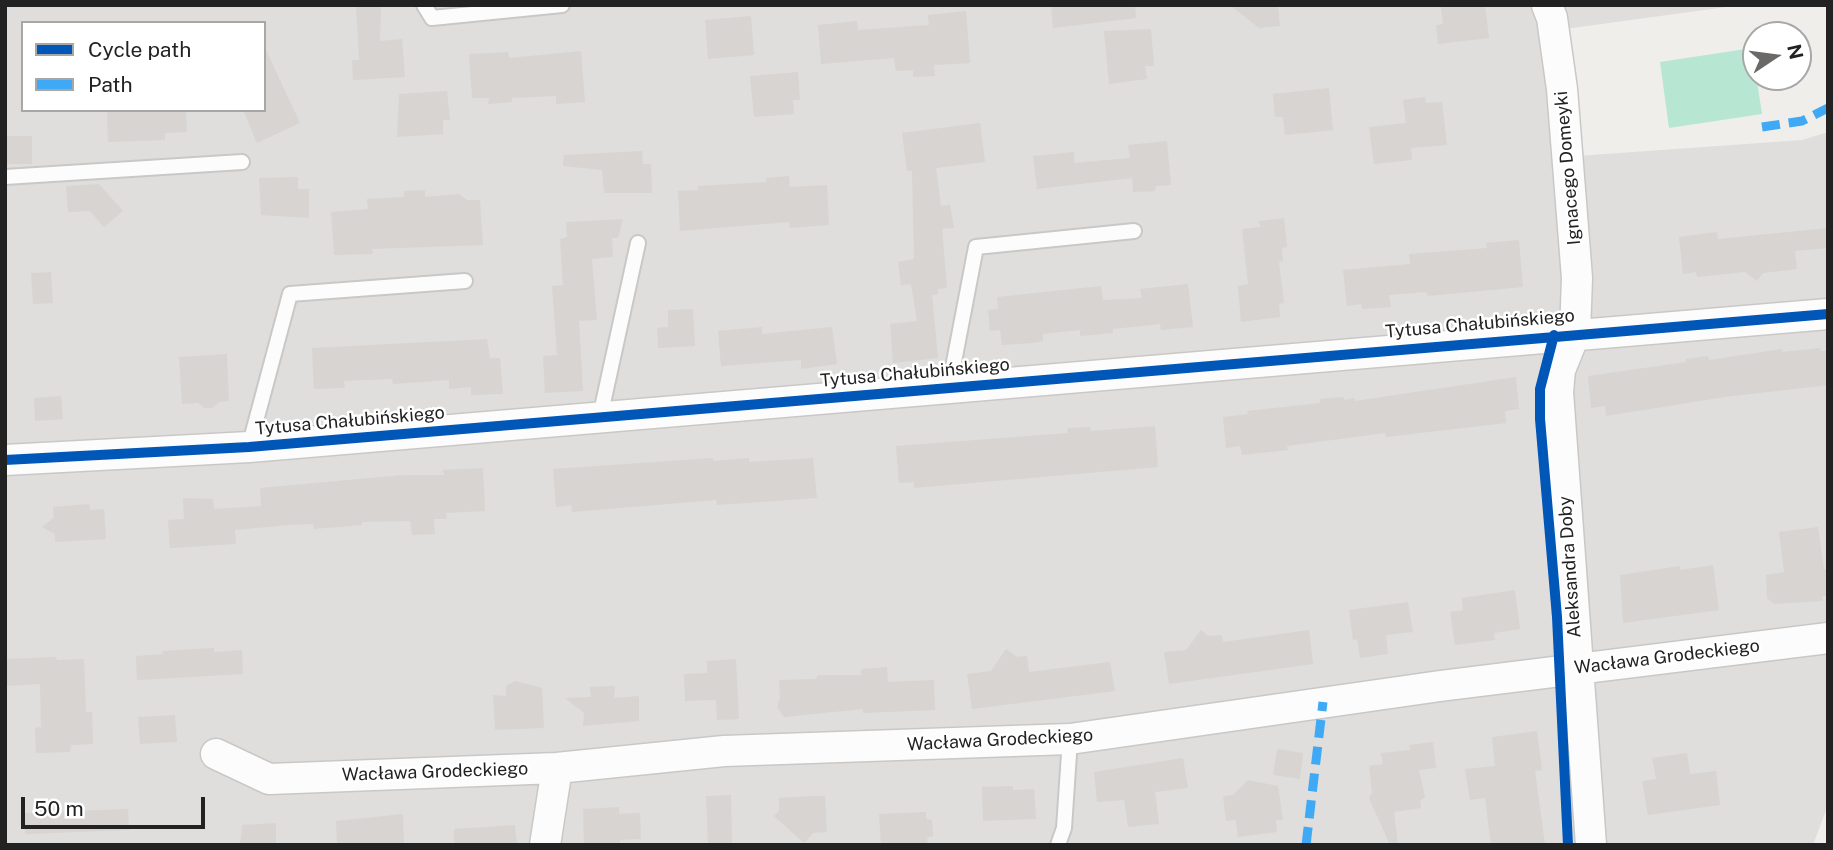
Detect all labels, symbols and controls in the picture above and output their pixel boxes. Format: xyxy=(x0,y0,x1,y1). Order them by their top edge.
legend xyxy=(21,21,266,112)
north arrow xyxy=(1742,21,1812,91)
text: Cycle path xyxy=(88,37,191,62)
text: N xyxy=(1783,42,1808,61)
text: Path xyxy=(88,72,133,97)
street label: Ignacego Domeyki xyxy=(1551,90,1585,246)
street label: Tytusa Chałubińskiego xyxy=(1384,305,1576,343)
street label: Tytusa Chałubińskiego xyxy=(819,354,1011,392)
street label: Tytusa Chałubińskiego xyxy=(254,402,446,440)
street label: Aleksandra Doby xyxy=(1554,495,1586,639)
street label: Wacława Grodeckiego xyxy=(1573,635,1761,679)
street label: Wacława Grodeckiego xyxy=(906,724,1094,756)
street label: Wacława Grodeckiego xyxy=(341,758,529,786)
scale bar xyxy=(24,784,208,828)
text: 50 m xyxy=(34,796,84,821)

